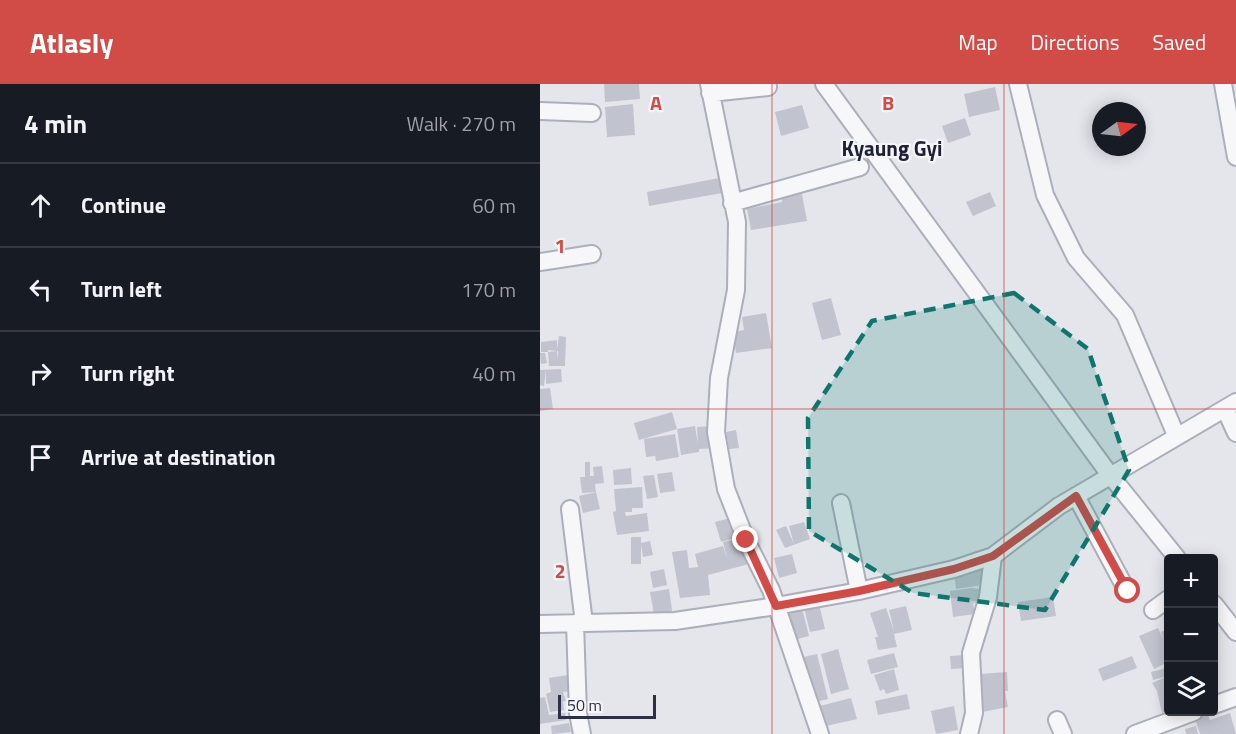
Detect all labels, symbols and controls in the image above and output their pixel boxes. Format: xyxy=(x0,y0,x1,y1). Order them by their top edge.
text: Atlasly xyxy=(30,21,113,64)
text: Map xyxy=(958,26,998,58)
text: Directions xyxy=(1031,26,1120,58)
text: Saved xyxy=(1153,26,1206,58)
text: A xyxy=(650,87,662,118)
text: B xyxy=(882,87,894,118)
north arrow xyxy=(1092,102,1146,156)
text: 4 min xyxy=(24,104,87,143)
text: Walk · 270 m xyxy=(407,108,516,139)
district label: Kyaung Gyi xyxy=(842,132,942,164)
text: Continue xyxy=(81,188,166,222)
icon: ahead xyxy=(24,189,57,222)
text: 60 m xyxy=(472,190,516,221)
text: 1 xyxy=(554,230,566,261)
text: Turn left xyxy=(81,272,162,306)
icon: left xyxy=(24,273,57,306)
text: 170 m xyxy=(461,274,516,305)
text: Turn right xyxy=(81,356,175,390)
icon: right xyxy=(24,357,57,390)
text: 40 m xyxy=(472,358,516,389)
text: Arrive at destination xyxy=(81,440,276,474)
icon: arrive xyxy=(24,441,57,474)
route end xyxy=(732,526,758,552)
map controls xyxy=(1164,554,1218,716)
button: + xyxy=(1164,554,1218,608)
text: 2 xyxy=(554,555,566,586)
route start xyxy=(1114,577,1140,603)
button: − xyxy=(1164,608,1218,662)
button: layers xyxy=(1164,662,1218,716)
scale bar xyxy=(558,692,656,720)
text: 50 m xyxy=(567,693,602,717)

